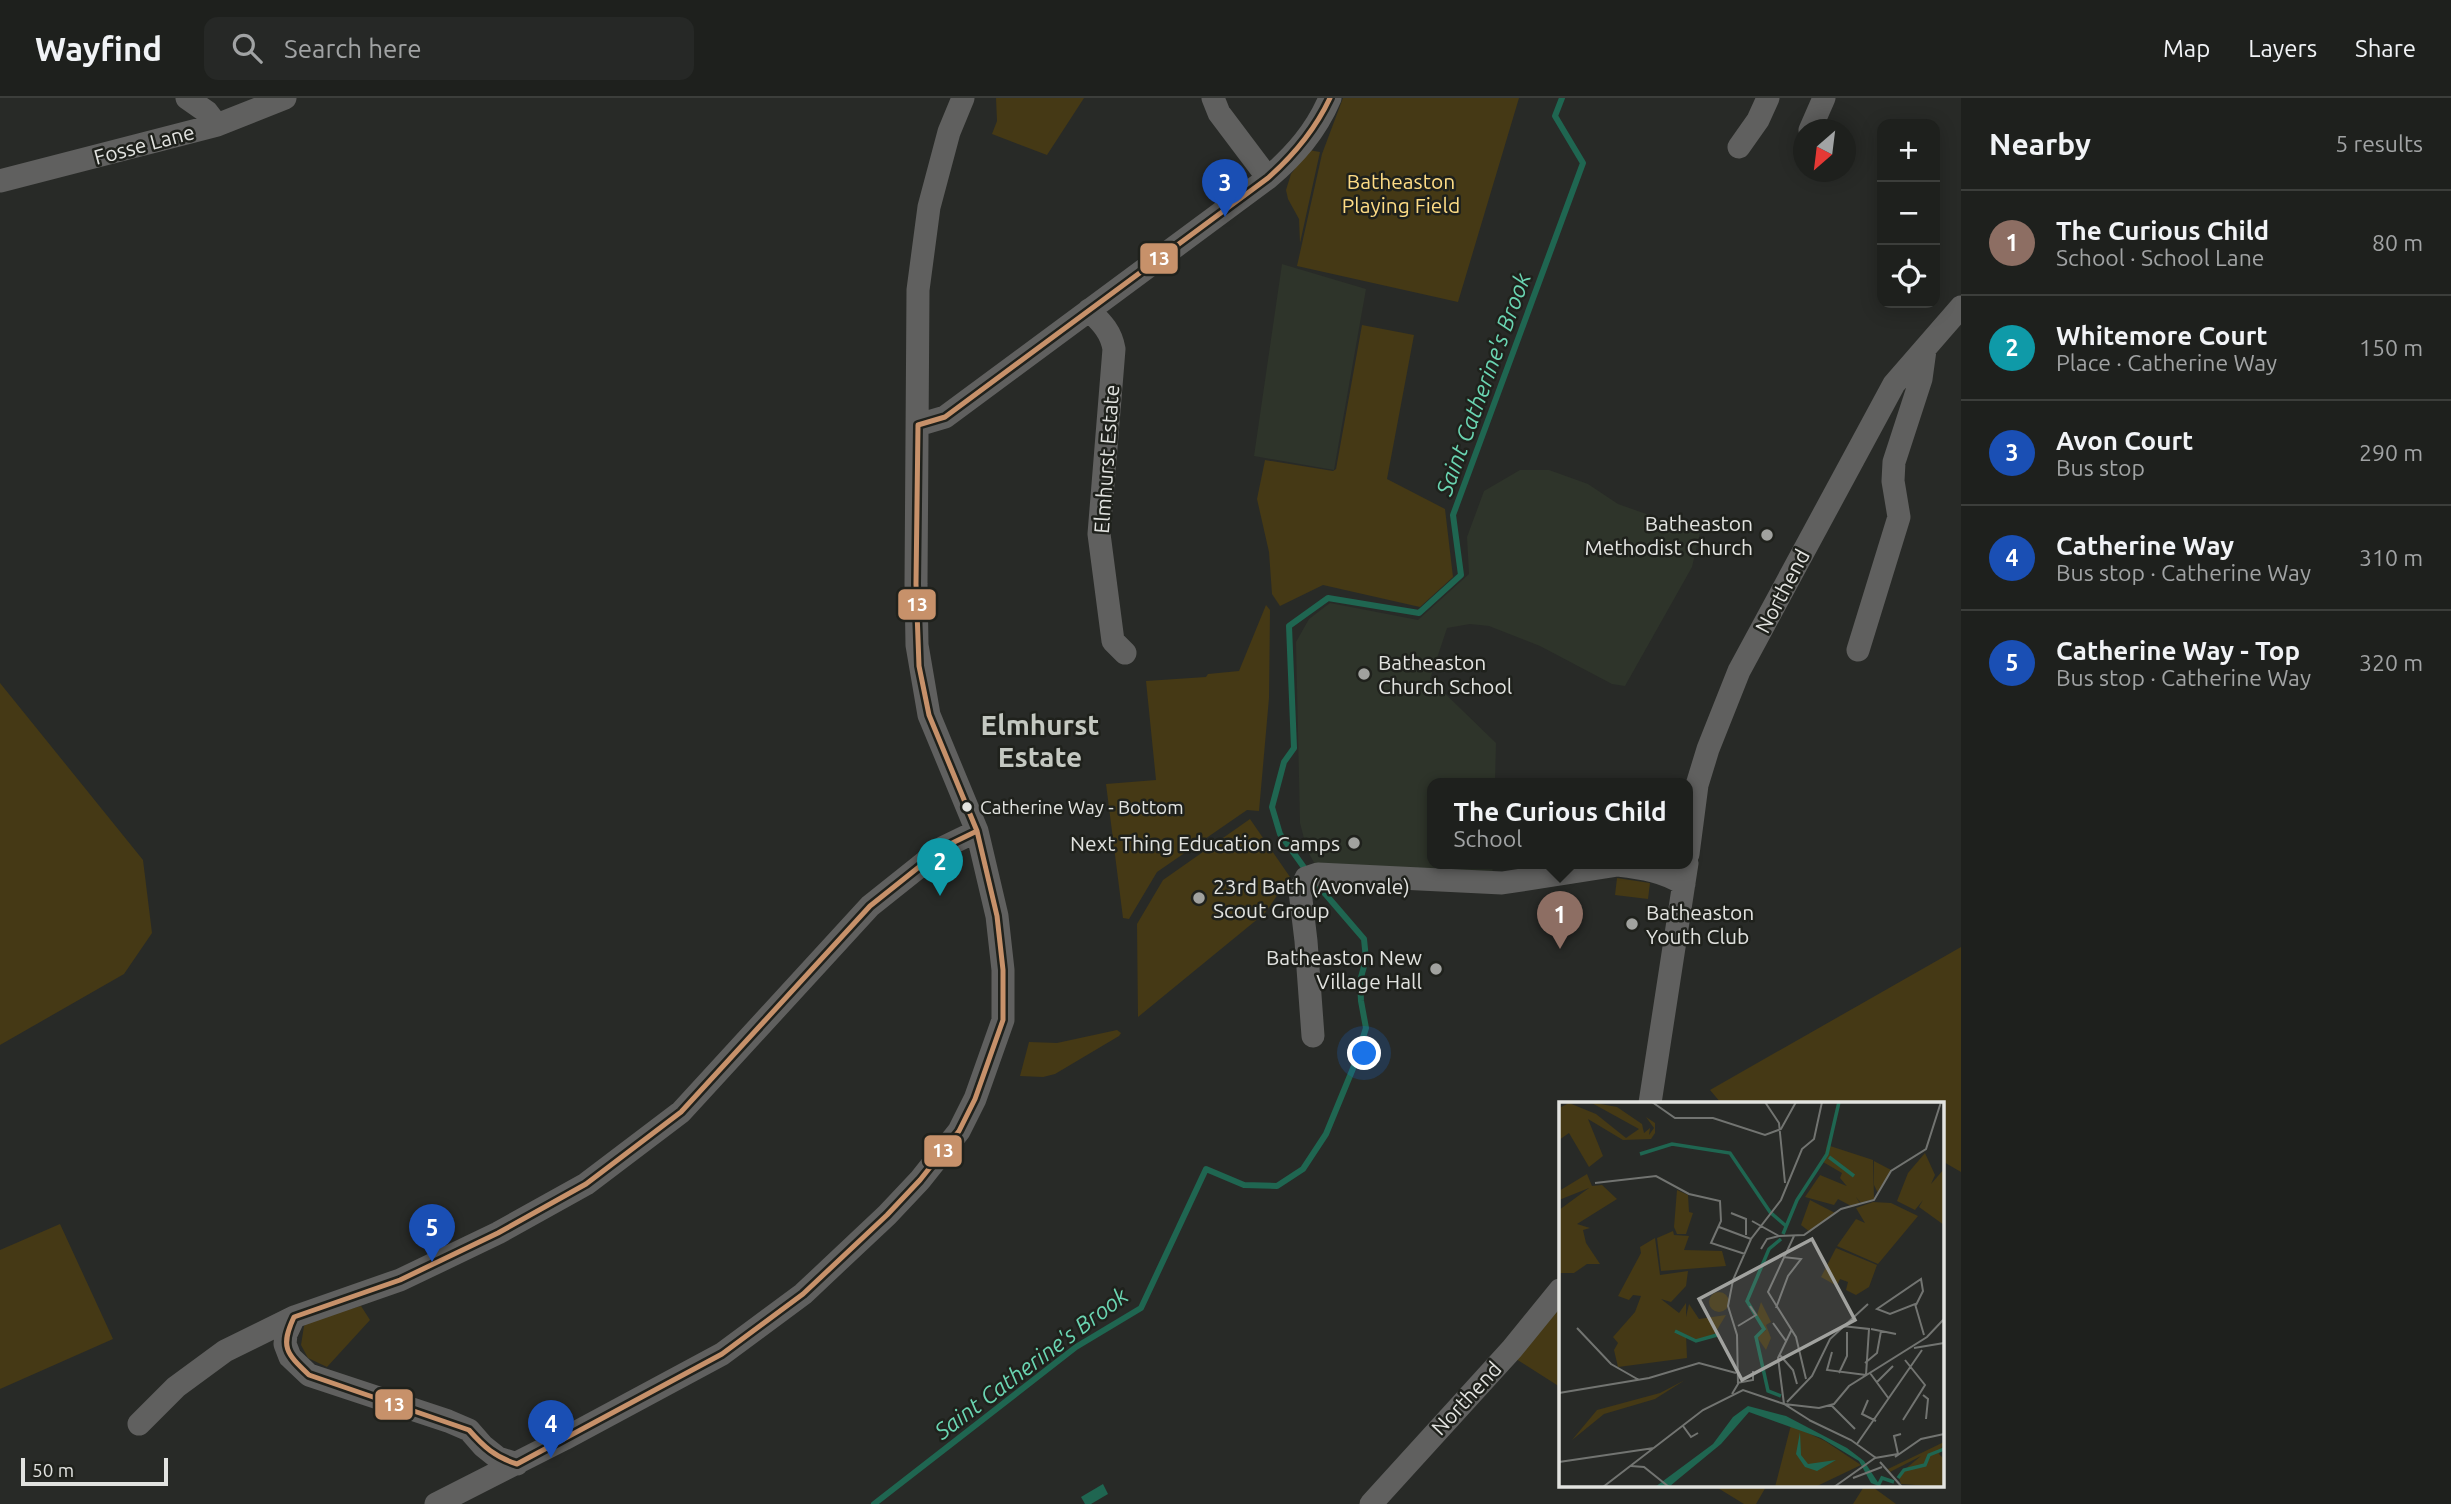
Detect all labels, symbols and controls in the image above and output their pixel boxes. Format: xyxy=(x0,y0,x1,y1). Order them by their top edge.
search box xyxy=(204,17,694,80)
icon: search xyxy=(228,29,266,67)
text: Wayfind xyxy=(35,30,162,67)
text: Search here xyxy=(284,34,422,63)
text: Map xyxy=(2163,35,2210,62)
text: Layers xyxy=(2248,35,2317,62)
text: Share xyxy=(2355,35,2416,62)
street label: Fosse Lane xyxy=(91,119,197,169)
north arrow xyxy=(1793,119,1856,182)
map controls xyxy=(1877,119,1940,308)
button: + xyxy=(1877,119,1940,182)
text: Nearby xyxy=(1989,127,2091,161)
text: 5 results xyxy=(2335,131,2423,156)
pin: 3 xyxy=(1202,159,1248,217)
park label: Batheaston Playing Field xyxy=(1342,169,1460,217)
button: − xyxy=(1877,182,1940,245)
text: The Curious Child xyxy=(2056,216,2269,245)
text: 1 xyxy=(2006,230,2018,255)
text: 80 m xyxy=(2372,230,2423,255)
line badge: 13 xyxy=(1139,242,1179,275)
button: locate xyxy=(1877,245,1940,308)
text: School · School Lane xyxy=(2056,245,2264,270)
text: 13 xyxy=(1148,247,1170,269)
water label: Saint Catherine's Brook xyxy=(1431,269,1535,500)
text: Whitemore Court xyxy=(2056,321,2268,350)
text: 2 xyxy=(2006,335,2018,360)
text: 150 m xyxy=(2359,335,2423,360)
text: Place · Catherine Way xyxy=(2056,350,2277,375)
street label: Elmhurst Estate xyxy=(1089,384,1123,534)
text: Avon Court xyxy=(2056,426,2193,455)
text: 3 xyxy=(2006,440,2018,465)
text: 290 m xyxy=(2359,440,2423,465)
text: Bus stop xyxy=(2056,455,2145,480)
place label: Batheaston Methodist Church xyxy=(1585,511,1753,559)
marker: Batheaston Methodist Church xyxy=(1759,527,1775,543)
text: Catherine Way xyxy=(2056,531,2234,560)
street label: Northend xyxy=(1750,545,1814,637)
text: 4 xyxy=(2006,545,2018,570)
text: 310 m xyxy=(2359,545,2423,570)
text: Bus stop · Catherine Way xyxy=(2056,560,2311,585)
line badge: 13 xyxy=(897,588,937,621)
text: 13 xyxy=(906,593,928,615)
text: Catherine Way - Top xyxy=(2056,636,2300,665)
place label: Batheaston Church School xyxy=(1378,650,1512,698)
text: 5 xyxy=(2006,650,2018,675)
text: 320 m xyxy=(2359,650,2423,675)
text: Bus stop · Catherine Way xyxy=(2056,665,2311,690)
marker: Batheaston Church School xyxy=(1356,666,1372,682)
district label: Elmhurst Estate xyxy=(981,709,1099,772)
popup xyxy=(1427,778,1693,869)
place label: Catherine Way - Bottom xyxy=(980,796,1184,818)
text: The Curious Child xyxy=(1453,797,1667,826)
marker: Catherine Way - Bottom xyxy=(960,800,974,814)
text: School xyxy=(1453,826,1522,851)
place label: Next Thing Education Camps xyxy=(1070,831,1340,855)
marker: Next Thing Education Camps xyxy=(1346,835,1362,851)
pin: 2 xyxy=(917,838,963,896)
place label: 23rd Bath (Avonvale) Scout Group xyxy=(1213,874,1410,922)
marker: 23rd Bath (Avonvale) Scout Group xyxy=(1191,890,1207,906)
pin: 1 xyxy=(1537,891,1583,949)
place label: Batheaston Youth Club xyxy=(1646,900,1754,948)
marker: Batheaston Youth Club xyxy=(1624,916,1640,932)
place label: Batheaston New Village Hall xyxy=(1266,945,1422,993)
marker: Batheaston New Village Hall xyxy=(1428,961,1444,977)
your location xyxy=(1347,1036,1381,1070)
inset map xyxy=(1559,1102,1944,1486)
line badge: 13 xyxy=(923,1134,963,1168)
text: 13 xyxy=(932,1139,954,1161)
pin: 5 xyxy=(409,1204,455,1262)
water label: Saint Catherine's Brook xyxy=(929,1282,1132,1444)
street label: Northend xyxy=(1426,1356,1506,1440)
line badge: 13 xyxy=(374,1388,414,1421)
text: 13 xyxy=(383,1393,405,1415)
pin: 4 xyxy=(528,1400,574,1458)
scale bar xyxy=(21,1455,168,1487)
text: 50 m xyxy=(32,1459,74,1481)

